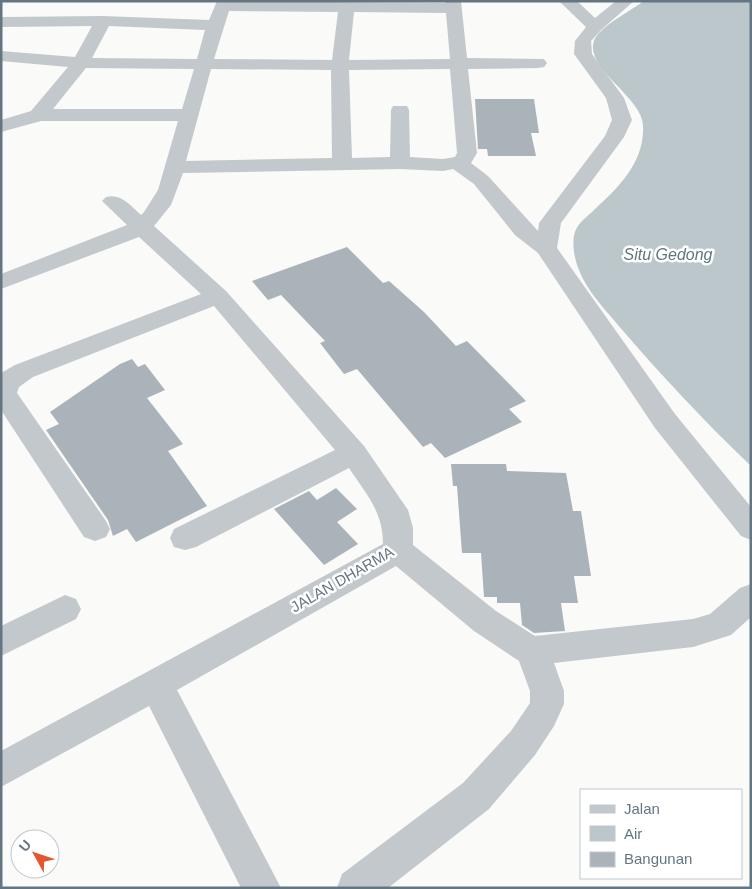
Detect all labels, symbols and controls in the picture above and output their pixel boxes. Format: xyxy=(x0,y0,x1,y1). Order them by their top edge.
water label: Situ Gedong xyxy=(624,246,713,263)
street label: JALAN DHARMA xyxy=(288,543,396,615)
legend xyxy=(580,789,742,879)
text: Jalan xyxy=(624,800,660,817)
text: Air xyxy=(624,825,642,842)
north arrow xyxy=(10,829,60,879)
text: U xyxy=(16,837,34,855)
text: Bangunan xyxy=(624,850,692,867)

